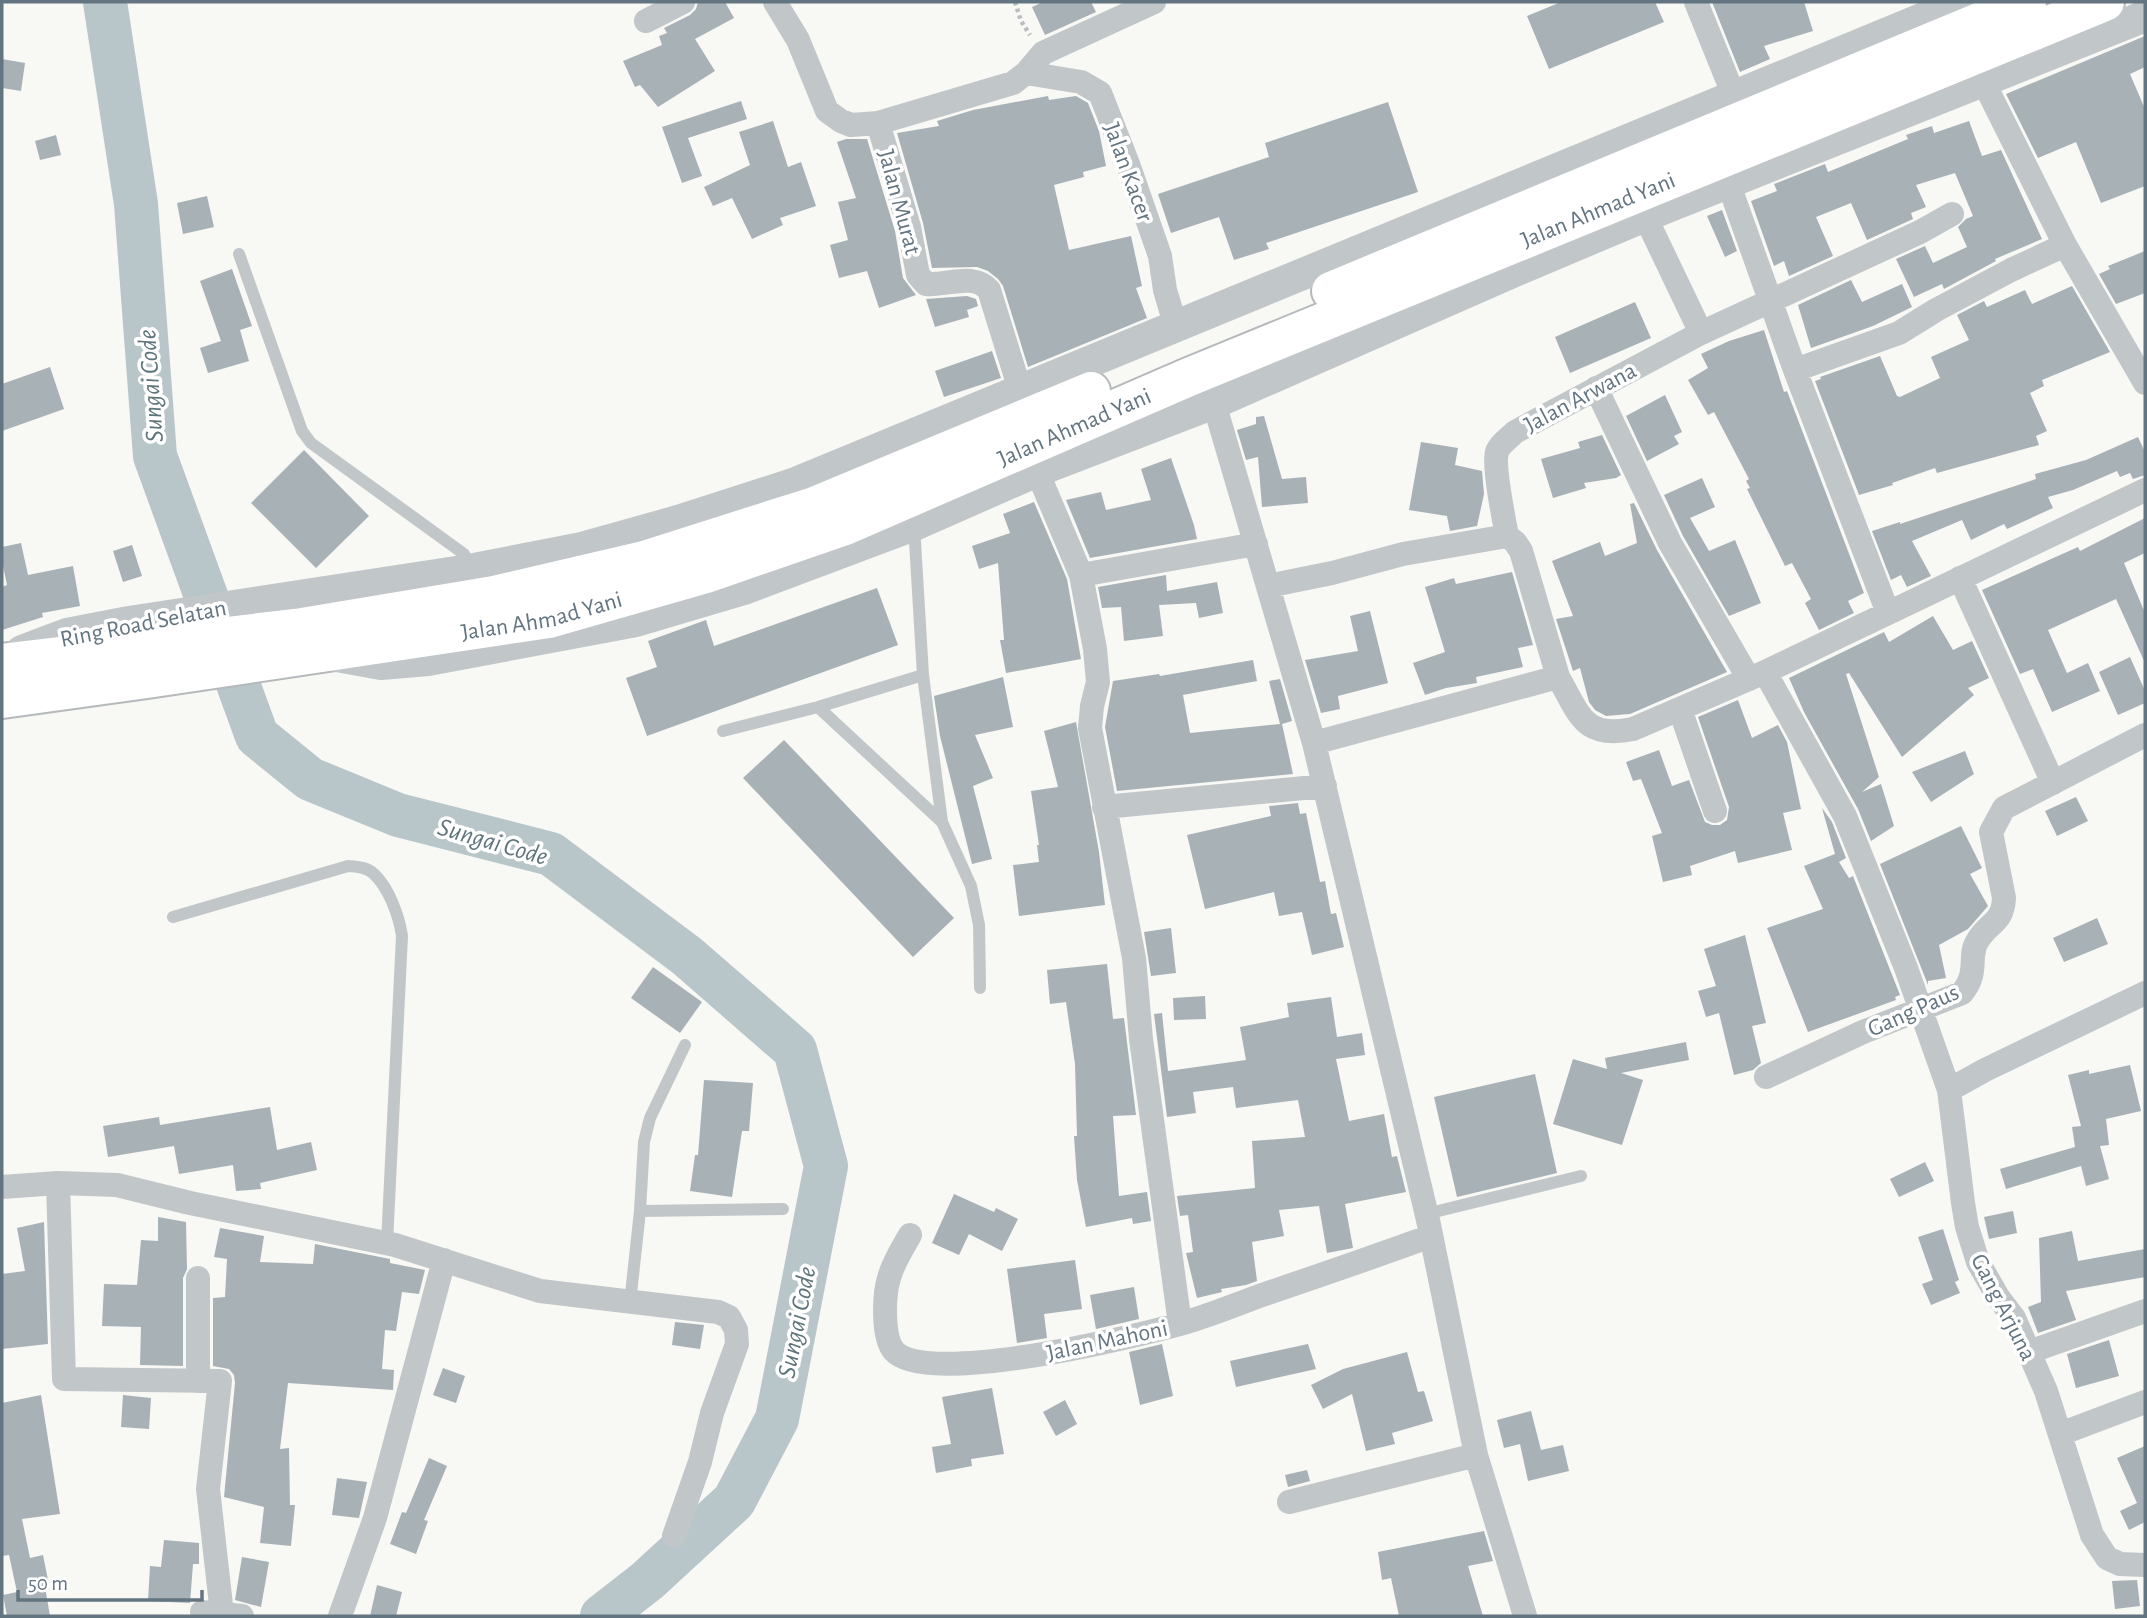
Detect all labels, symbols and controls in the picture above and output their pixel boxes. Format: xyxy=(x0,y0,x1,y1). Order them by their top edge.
street label: Jalan Kacer xyxy=(1099,120,1157,225)
street label: Jalan Murat xyxy=(873,147,925,258)
street label: Jalan Ahmad Yani xyxy=(1518,168,1679,253)
water label: Sungai Code xyxy=(134,329,168,443)
street label: Jalan Arwana xyxy=(1521,358,1640,437)
street label: Jalan Ahmad Yani xyxy=(994,384,1155,471)
street label: Jalan Ahmad Yani xyxy=(459,588,625,645)
street label: Ring Road Selatan xyxy=(58,596,228,652)
water label: Sungai Code xyxy=(435,814,551,870)
street label: Gang Paus xyxy=(1864,980,1963,1042)
street label: Gang Arjuna xyxy=(1966,1250,2040,1365)
water label: Sungai Code xyxy=(773,1264,821,1380)
street label: Jalan Mahoni xyxy=(1044,1316,1170,1366)
scale bar xyxy=(18,1558,201,1602)
text: 50 m xyxy=(28,1573,68,1594)

